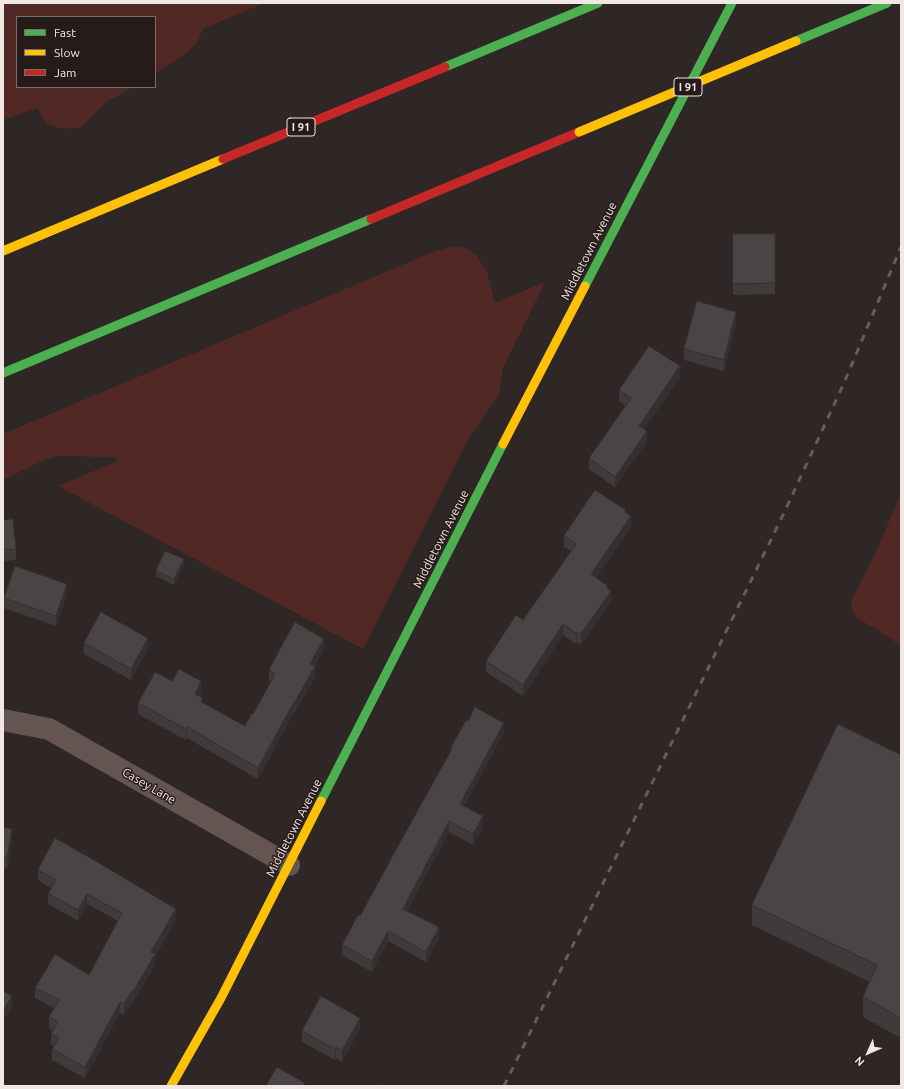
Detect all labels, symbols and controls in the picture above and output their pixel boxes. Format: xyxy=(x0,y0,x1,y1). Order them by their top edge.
legend xyxy=(16,16,156,88)
text: Fast xyxy=(54,26,76,39)
text: Slow xyxy=(54,46,80,59)
text: Jam xyxy=(54,66,76,79)
road number: I 91 xyxy=(674,78,702,96)
road number: I 91 xyxy=(287,118,315,136)
street label: Middletown Avenue xyxy=(558,200,620,302)
street label: Middletown Avenue xyxy=(410,488,472,590)
street label: Casey Lane xyxy=(120,765,178,807)
street label: Middletown Avenue xyxy=(263,777,325,879)
north arrow xyxy=(848,1033,888,1073)
text: N xyxy=(852,1054,867,1069)

